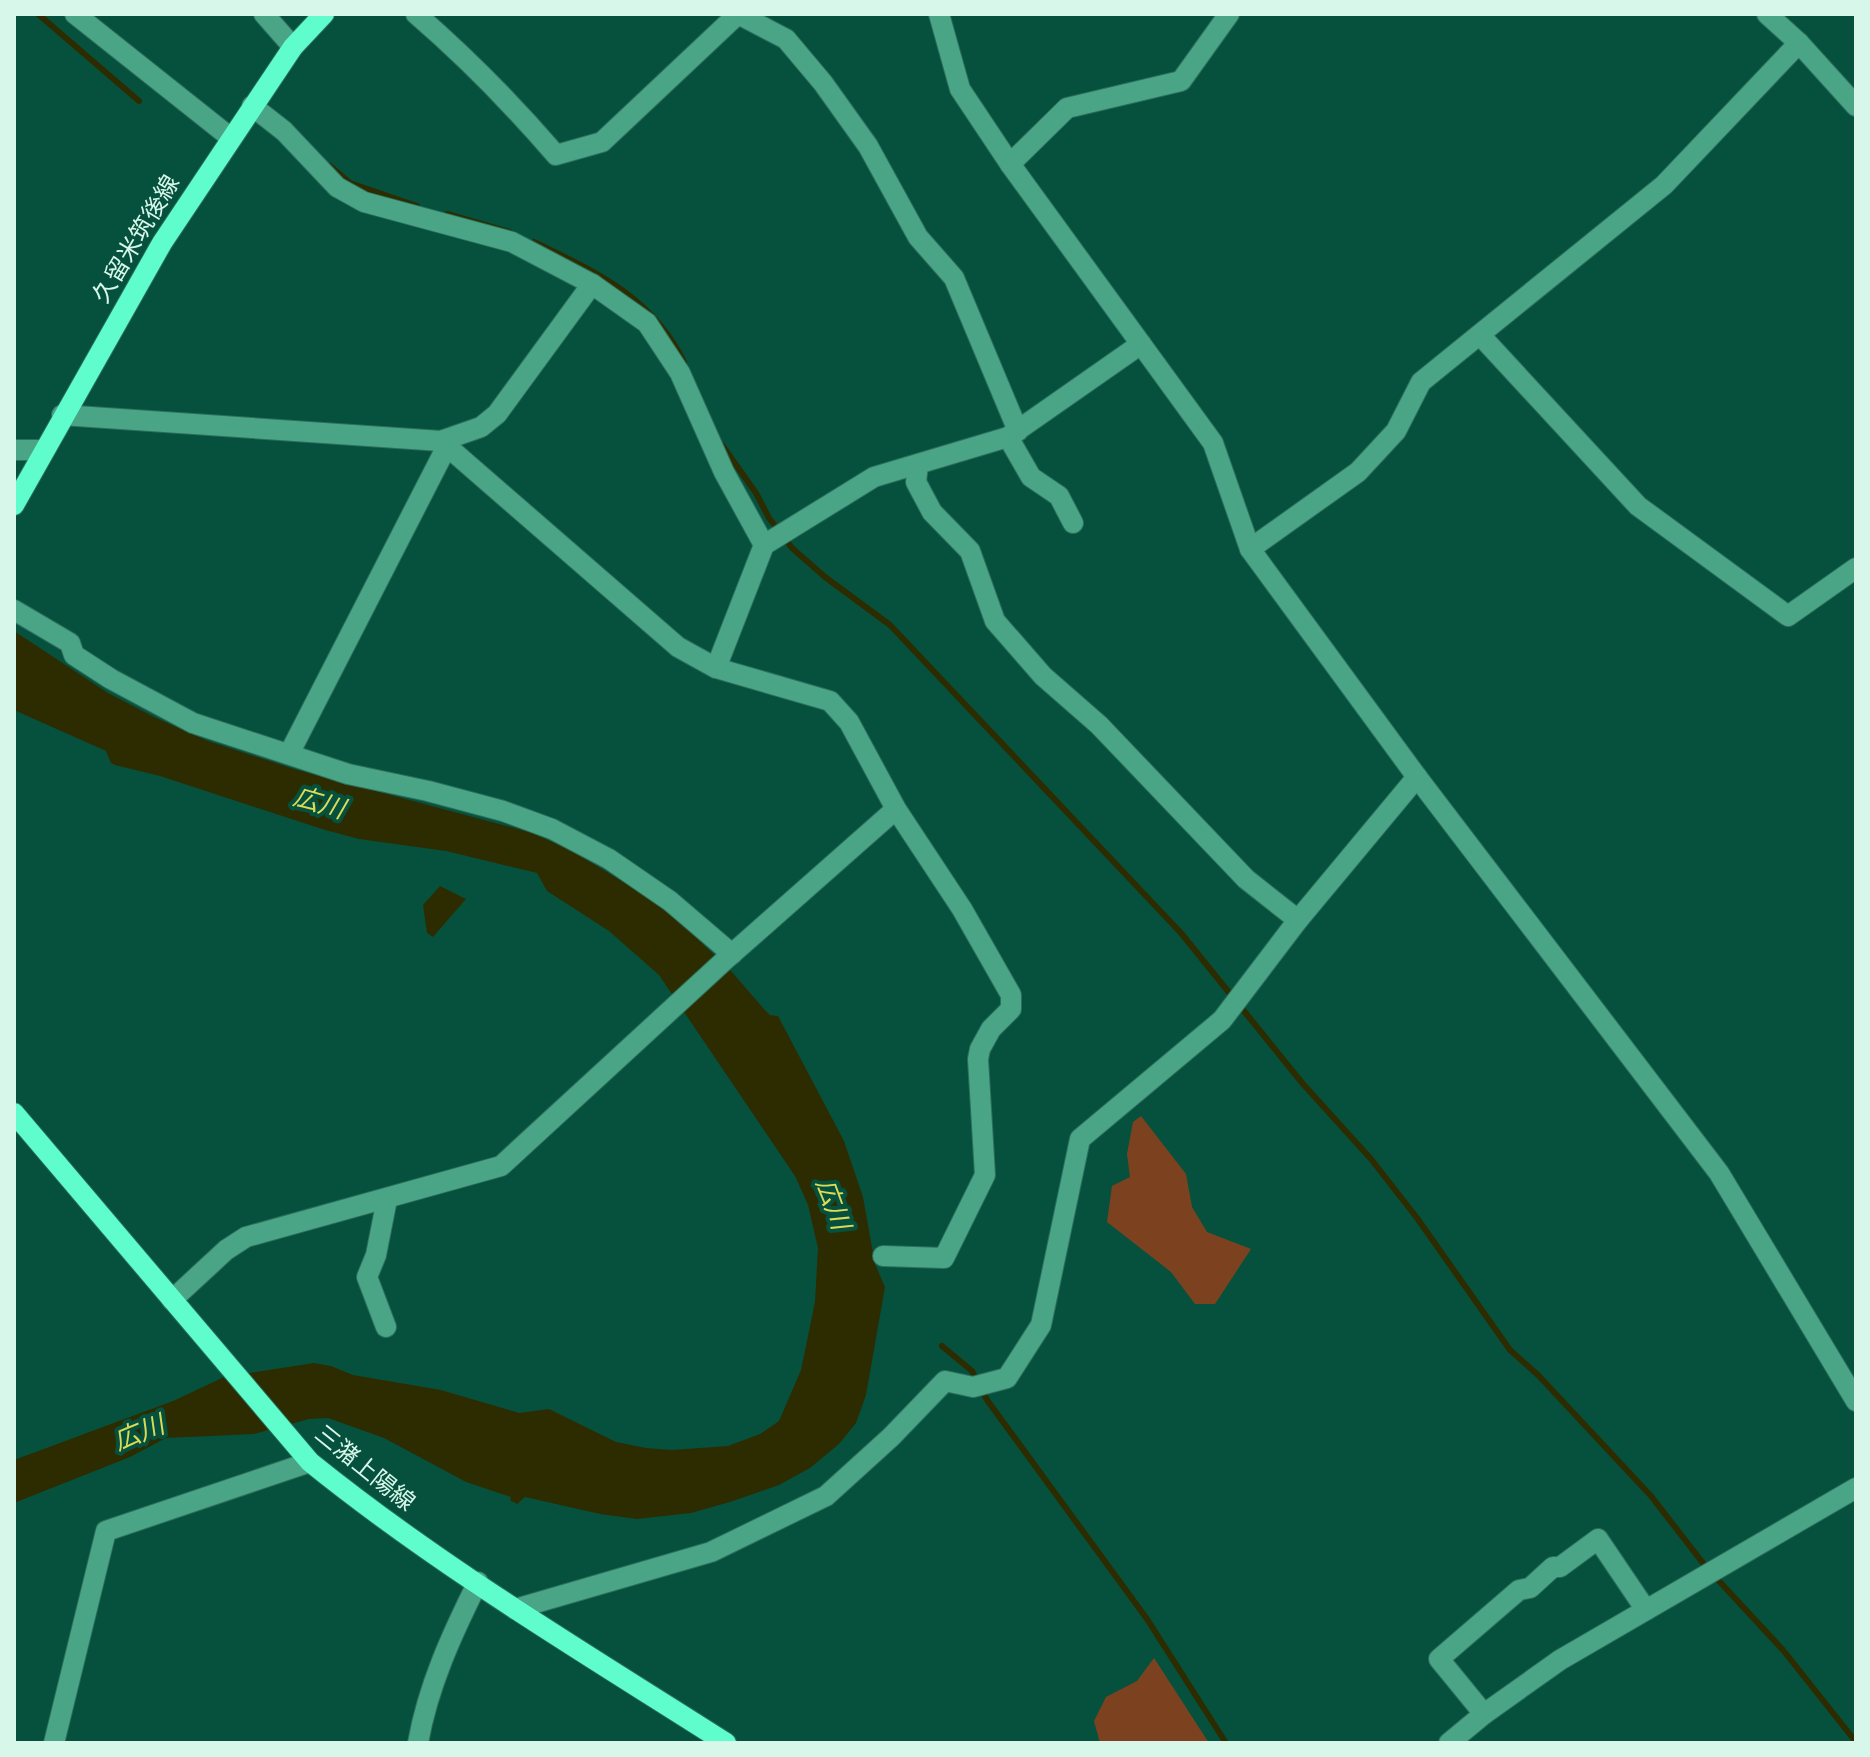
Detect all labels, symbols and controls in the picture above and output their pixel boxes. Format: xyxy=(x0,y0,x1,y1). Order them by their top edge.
street label: 久留米筑後線 xyxy=(85,169,187,309)
water label: 広川 xyxy=(289,779,352,828)
water label: 広川 xyxy=(808,1174,859,1237)
water label: 広川 xyxy=(108,1406,172,1459)
street label: 三潴上陽線 xyxy=(308,1418,422,1518)

